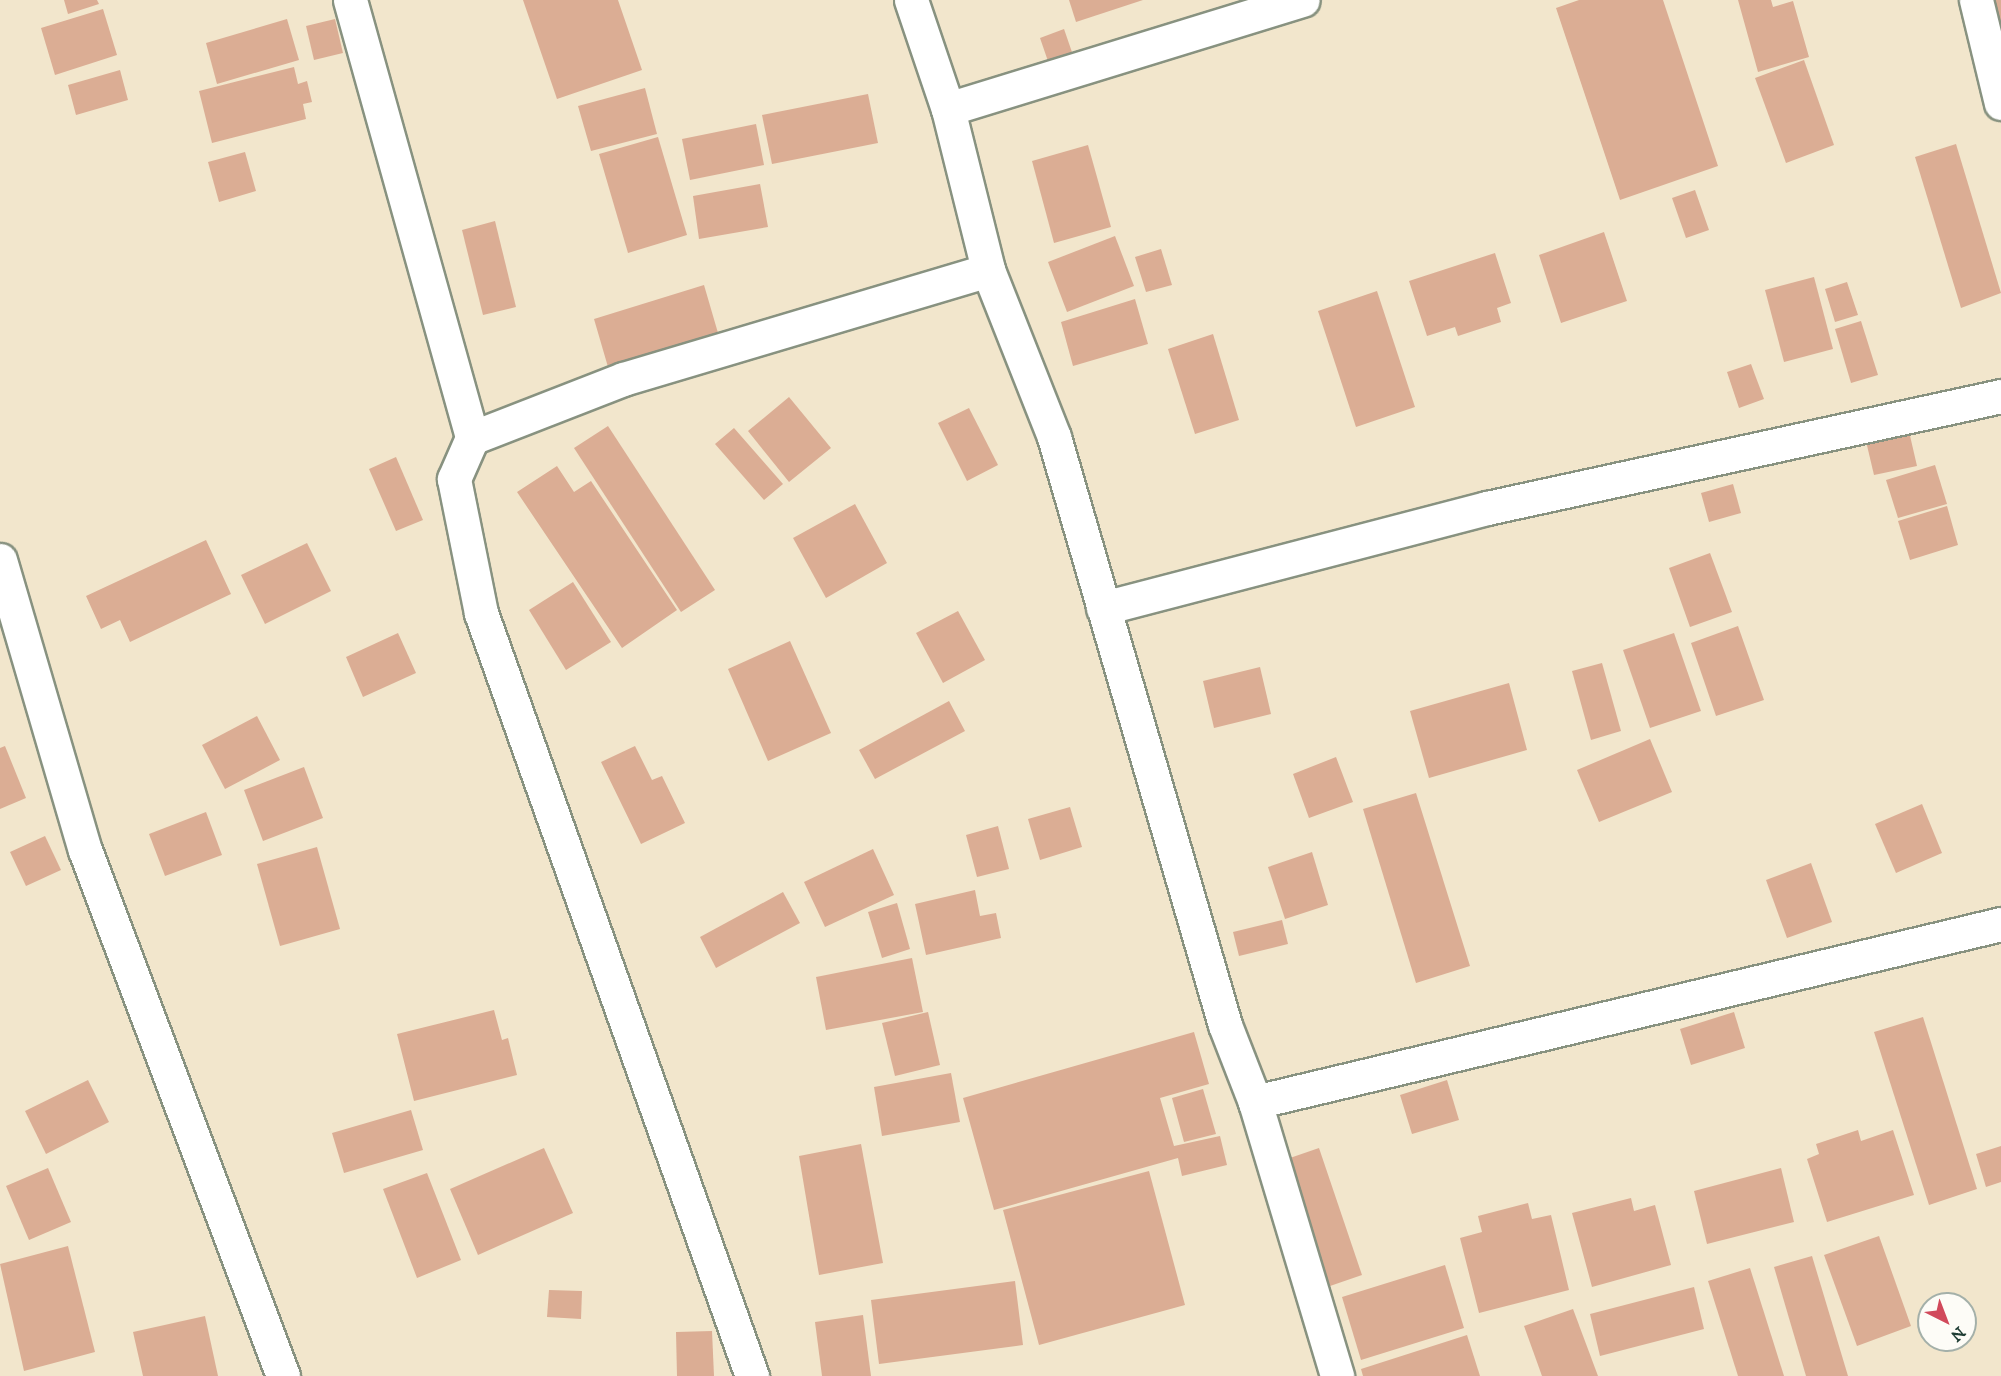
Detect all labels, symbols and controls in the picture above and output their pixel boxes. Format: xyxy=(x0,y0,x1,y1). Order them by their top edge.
north arrow xyxy=(1917,1292,1977,1352)
text: N xyxy=(1946,1322,1969,1346)

